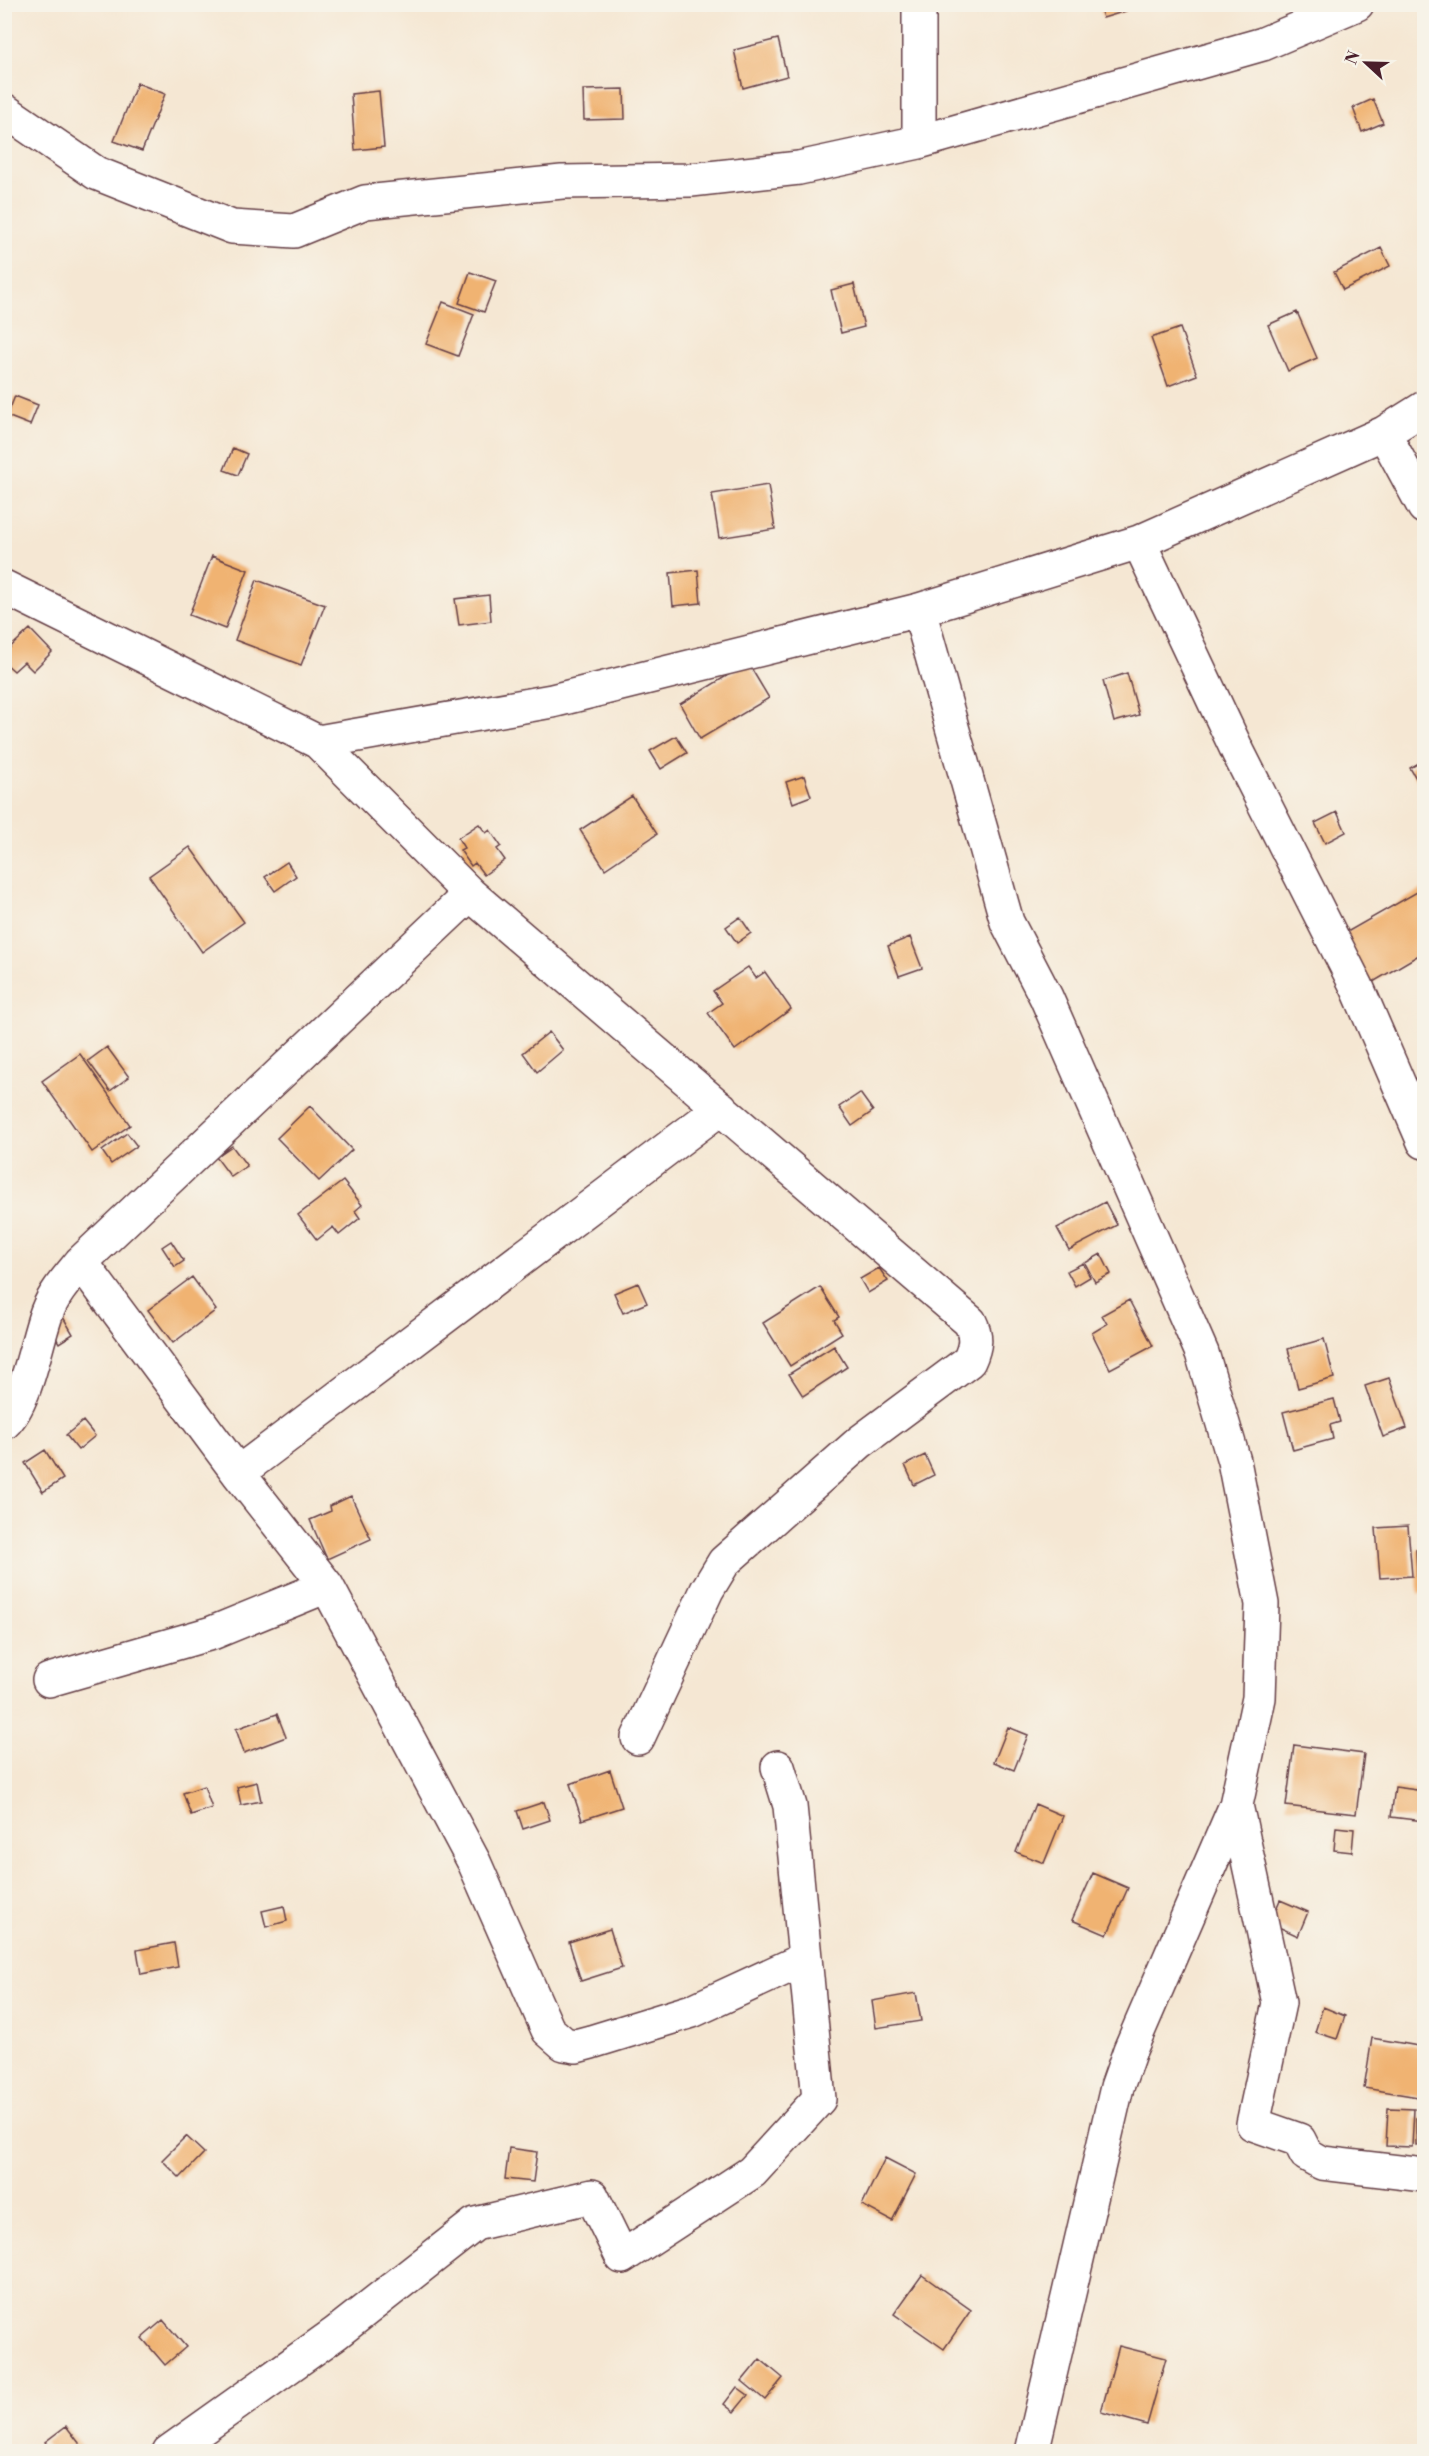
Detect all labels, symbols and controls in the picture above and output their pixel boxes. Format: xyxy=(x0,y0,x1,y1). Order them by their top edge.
north arrow xyxy=(1336,33,1396,93)
text: N xyxy=(1341,48,1365,67)

